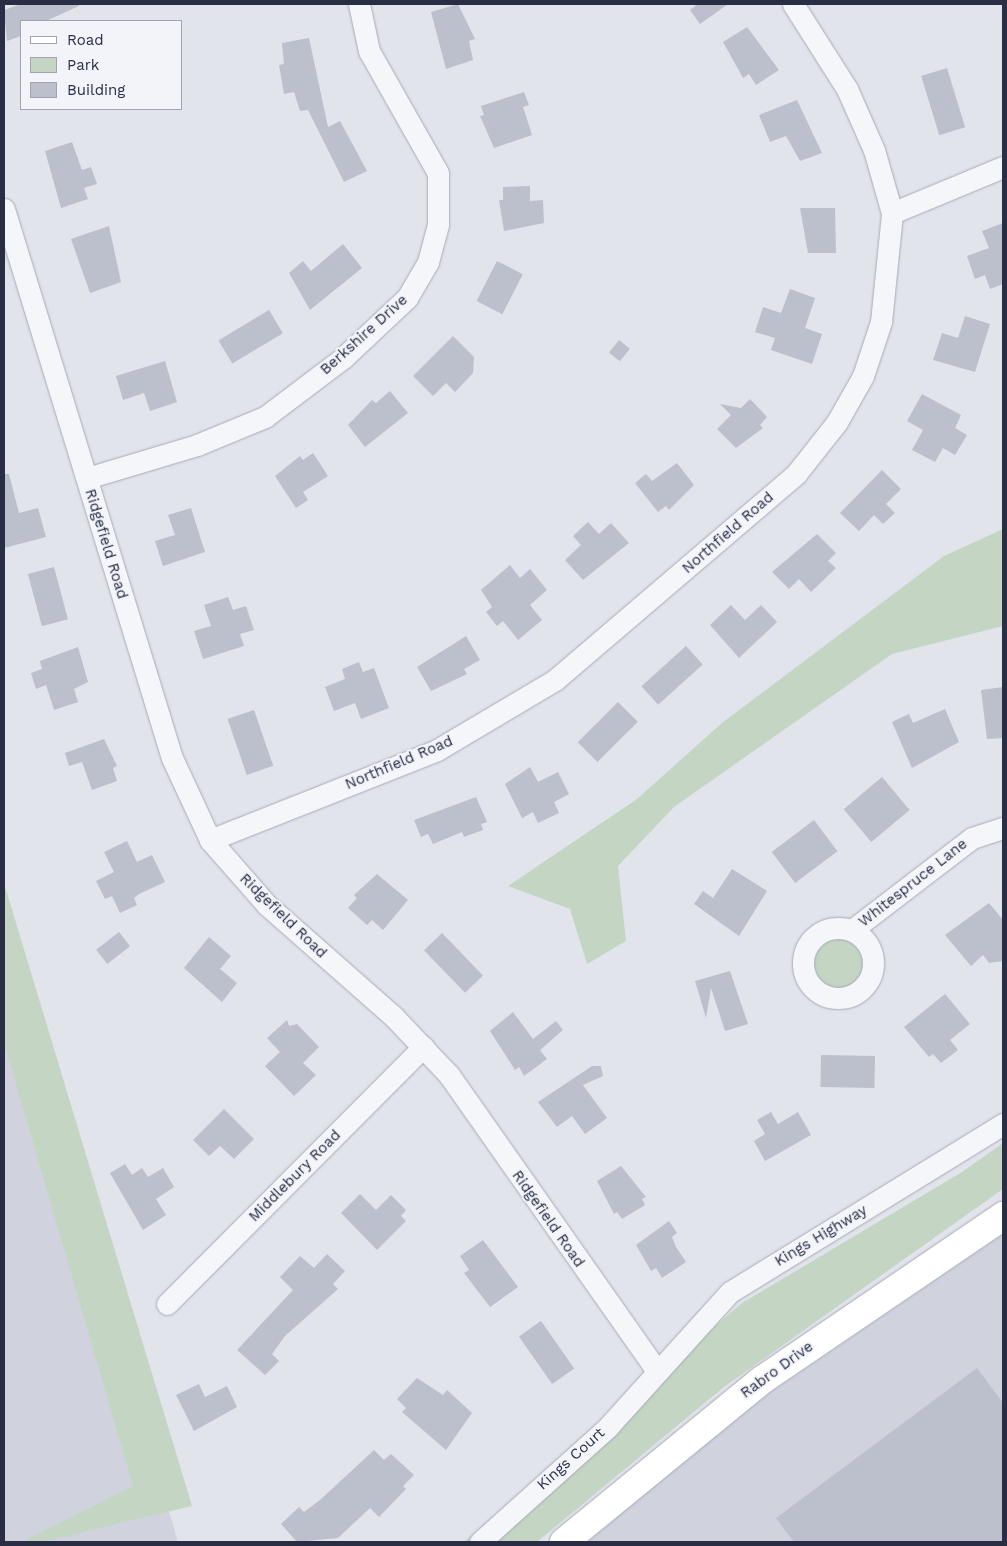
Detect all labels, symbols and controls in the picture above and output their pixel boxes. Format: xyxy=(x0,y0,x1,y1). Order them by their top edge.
legend xyxy=(20,20,182,110)
text: Road xyxy=(67,31,104,49)
text: Park xyxy=(67,56,99,74)
text: Building xyxy=(67,81,125,99)
street label: Berkshire Drive xyxy=(317,291,411,379)
street label: Ridgefield Road xyxy=(81,487,131,601)
street label: Northfield Road xyxy=(679,488,777,578)
street label: Northfield Road xyxy=(342,732,456,794)
street label: Whitespruce Lane xyxy=(855,835,971,931)
street label: Ridgefield Road xyxy=(236,870,330,962)
street label: Middlebury Road xyxy=(245,1126,345,1226)
street label: Ridgefield Road xyxy=(508,1167,588,1271)
street label: Kings Highway xyxy=(772,1201,870,1271)
street label: Rabro Drive xyxy=(737,1338,817,1402)
street label: Kings Court xyxy=(534,1424,608,1494)

